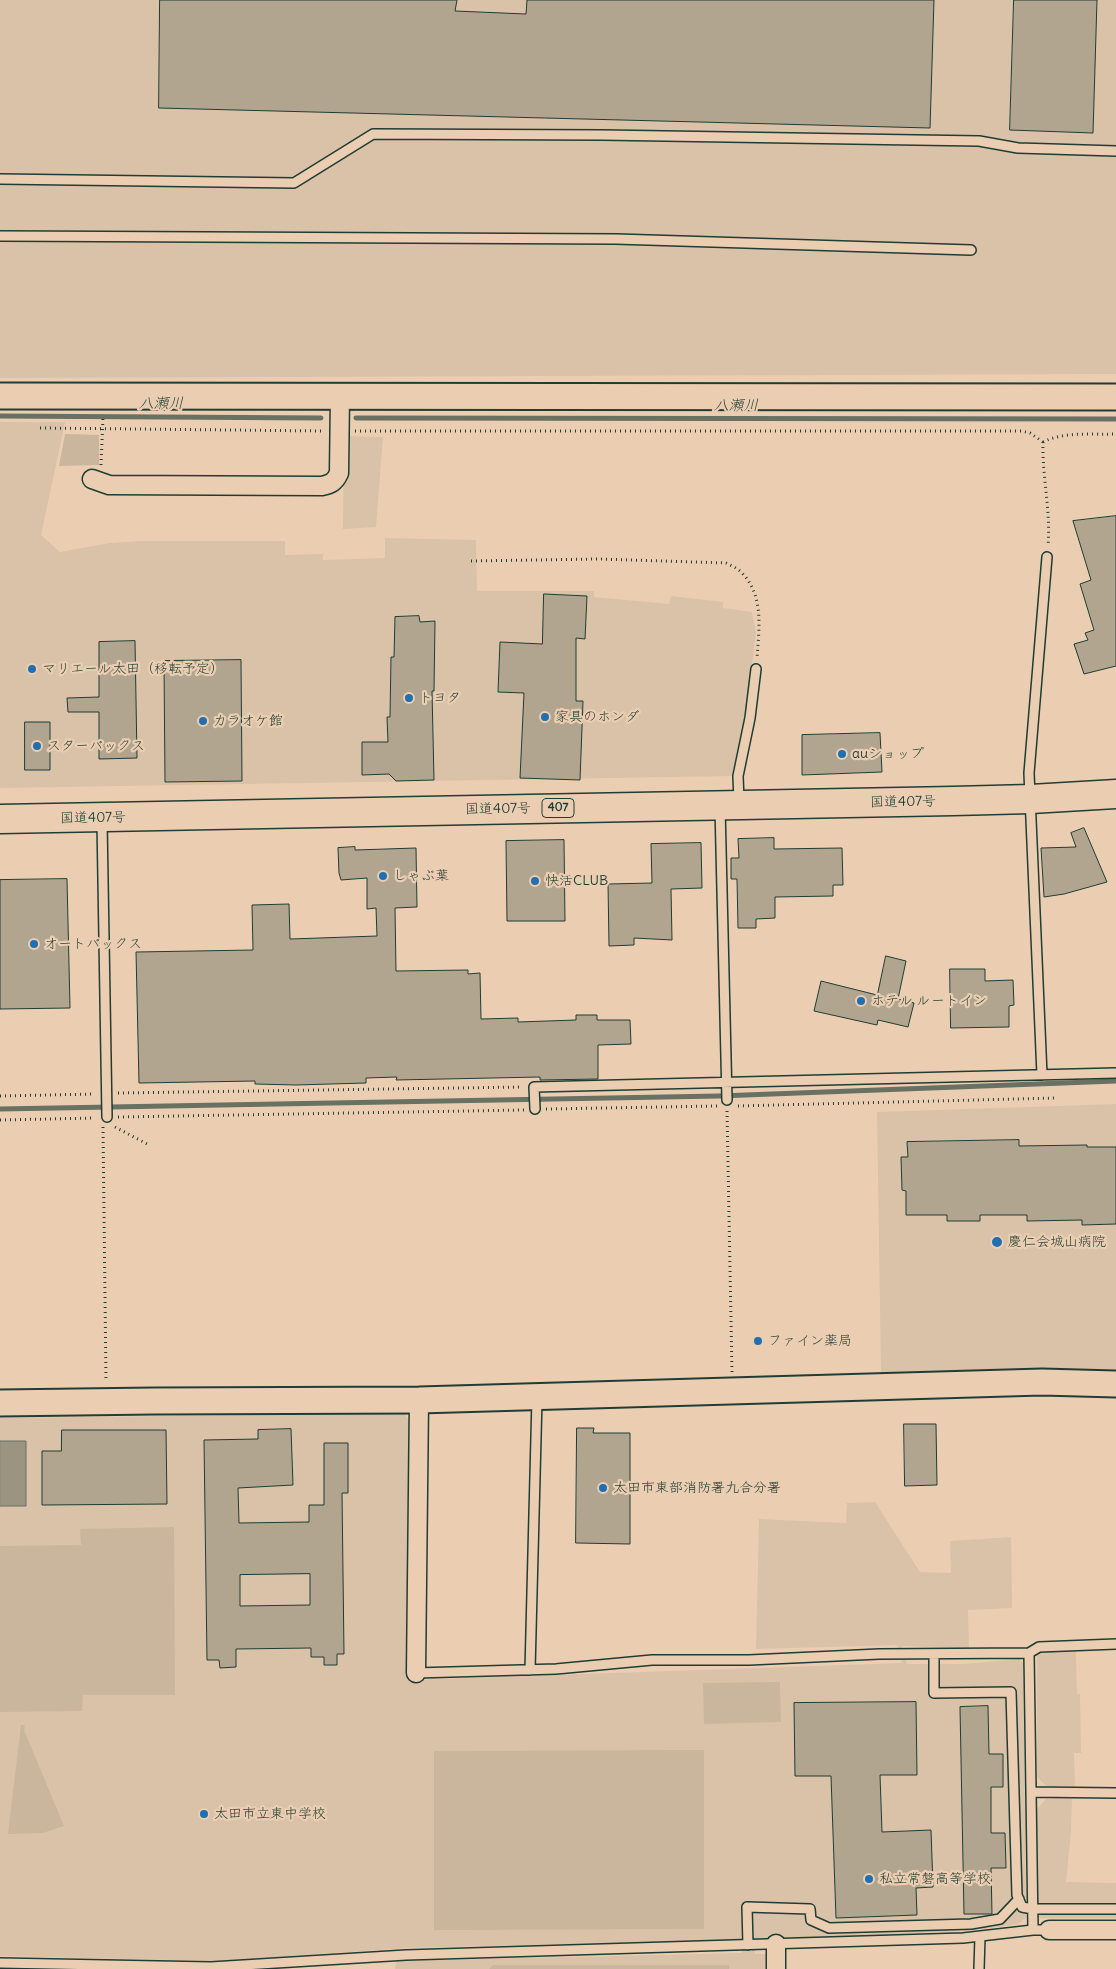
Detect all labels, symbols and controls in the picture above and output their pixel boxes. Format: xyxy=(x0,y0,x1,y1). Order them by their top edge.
water label: 八瀬川 xyxy=(139,395,183,413)
water label: 八瀬川 xyxy=(714,397,758,415)
place label: マリエール太田（移転予定） xyxy=(42,661,224,677)
marker: マリエール太田（移転予定） xyxy=(26,663,38,675)
place label: トヨタ xyxy=(419,690,461,706)
marker: トヨタ xyxy=(403,692,415,704)
place label: 家具のホンダ xyxy=(555,709,639,725)
marker: 家具のホンダ xyxy=(539,711,551,723)
place label: カラオケ館 xyxy=(213,713,283,729)
marker: カラオケ館 xyxy=(197,715,209,727)
place label: スターバックス xyxy=(47,738,145,754)
marker: スターバックス xyxy=(31,740,43,752)
place label: auショップ xyxy=(852,746,924,762)
marker: auショップ xyxy=(836,748,848,760)
street label: 国道407号 xyxy=(870,793,936,811)
road number: 407 xyxy=(542,798,574,818)
street label: 国道407号 xyxy=(465,800,531,818)
street label: 国道407号 xyxy=(60,809,126,827)
place label: しゃぶ葉 xyxy=(393,868,449,884)
marker: しゃぶ葉 xyxy=(377,870,389,882)
place label: 快活CLUB xyxy=(545,873,608,889)
marker: 快活CLUB xyxy=(529,875,541,887)
place label: オートバックス xyxy=(44,936,142,952)
marker: オートバックス xyxy=(28,938,40,950)
place label: ホテル ルートイン xyxy=(871,993,987,1009)
marker: ホテル ルートイン xyxy=(855,995,867,1007)
place label: 慶仁会城山病院 xyxy=(1008,1234,1106,1250)
marker: 慶仁会城山病院 xyxy=(990,1235,1004,1249)
place label: ファイン薬局 xyxy=(768,1333,852,1349)
marker: ファイン薬局 xyxy=(752,1335,764,1347)
place label: 太田市東部消防署九合分署 xyxy=(613,1480,781,1496)
marker: 太田市東部消防署九合分署 xyxy=(597,1482,609,1494)
place label: 太田市立東中学校 xyxy=(214,1806,326,1822)
marker: 太田市立東中学校 xyxy=(198,1808,210,1820)
place label: 私立常磐高等学校 xyxy=(879,1871,991,1887)
marker: 私立常磐高等学校 xyxy=(863,1873,875,1885)

